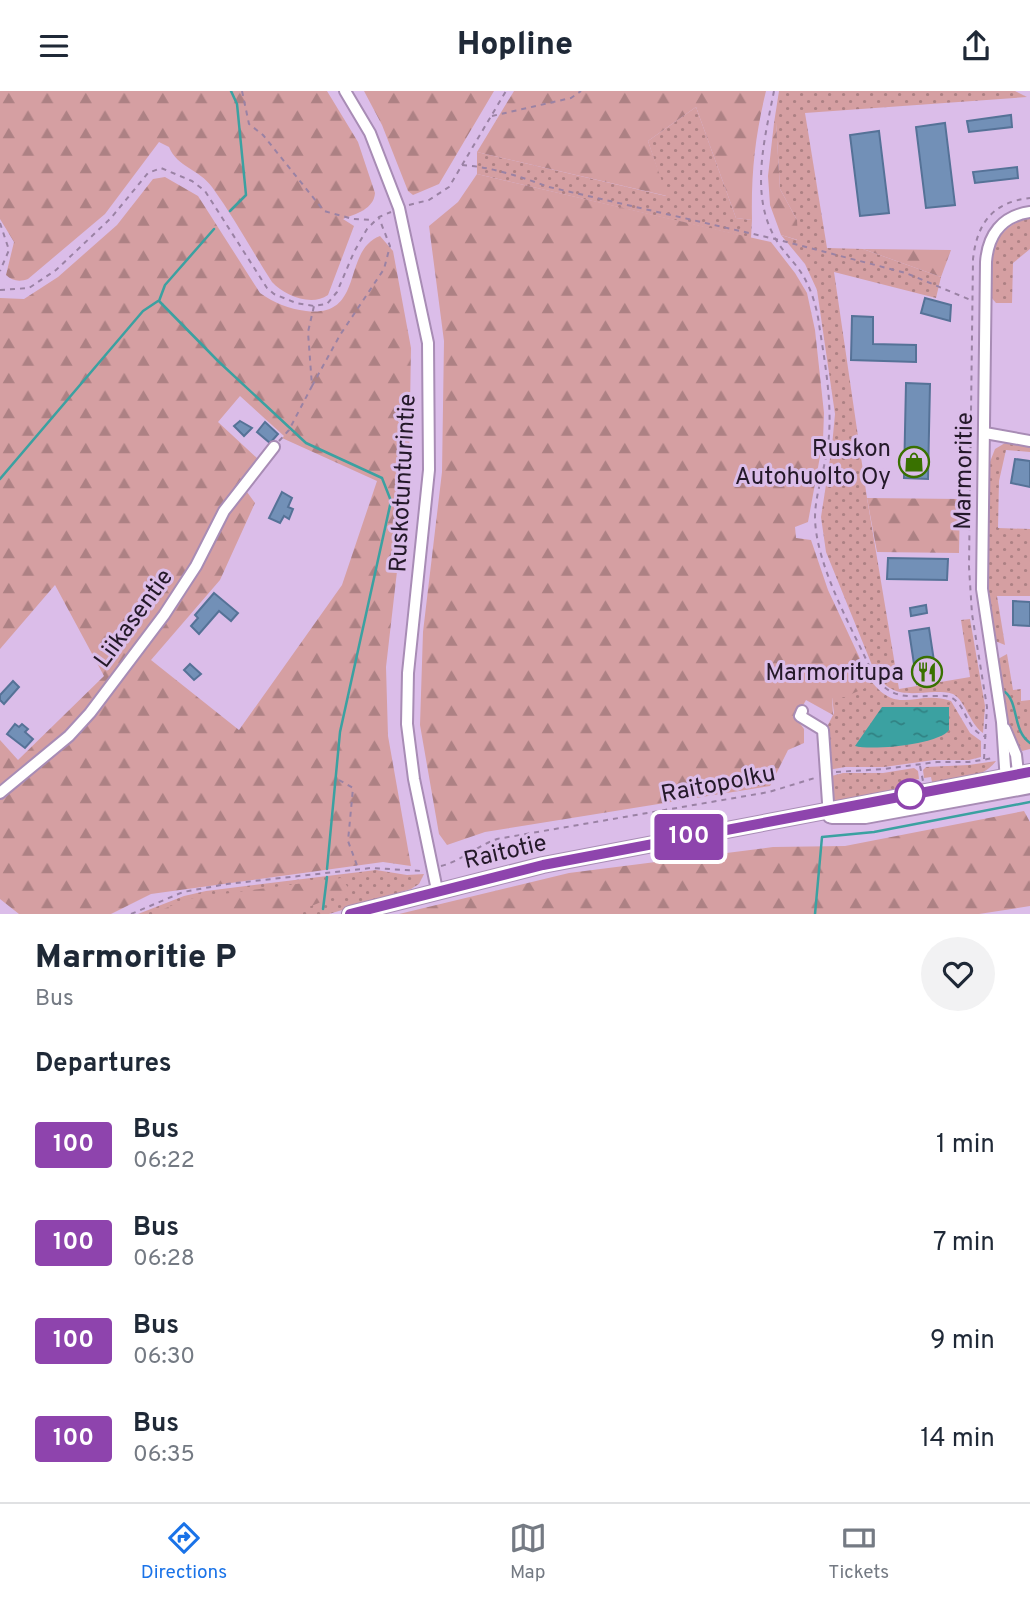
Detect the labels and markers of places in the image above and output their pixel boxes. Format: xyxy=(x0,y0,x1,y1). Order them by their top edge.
place label: Ruskon Autohuolto Oy xyxy=(735,435,891,493)
shop icon: Ruskon Autohuolto Oy xyxy=(897,445,931,479)
restaurant icon: Marmoritupa xyxy=(910,655,944,689)
place label: Marmoritupa xyxy=(765,659,904,689)
unlabelled marker xyxy=(895,779,925,809)

